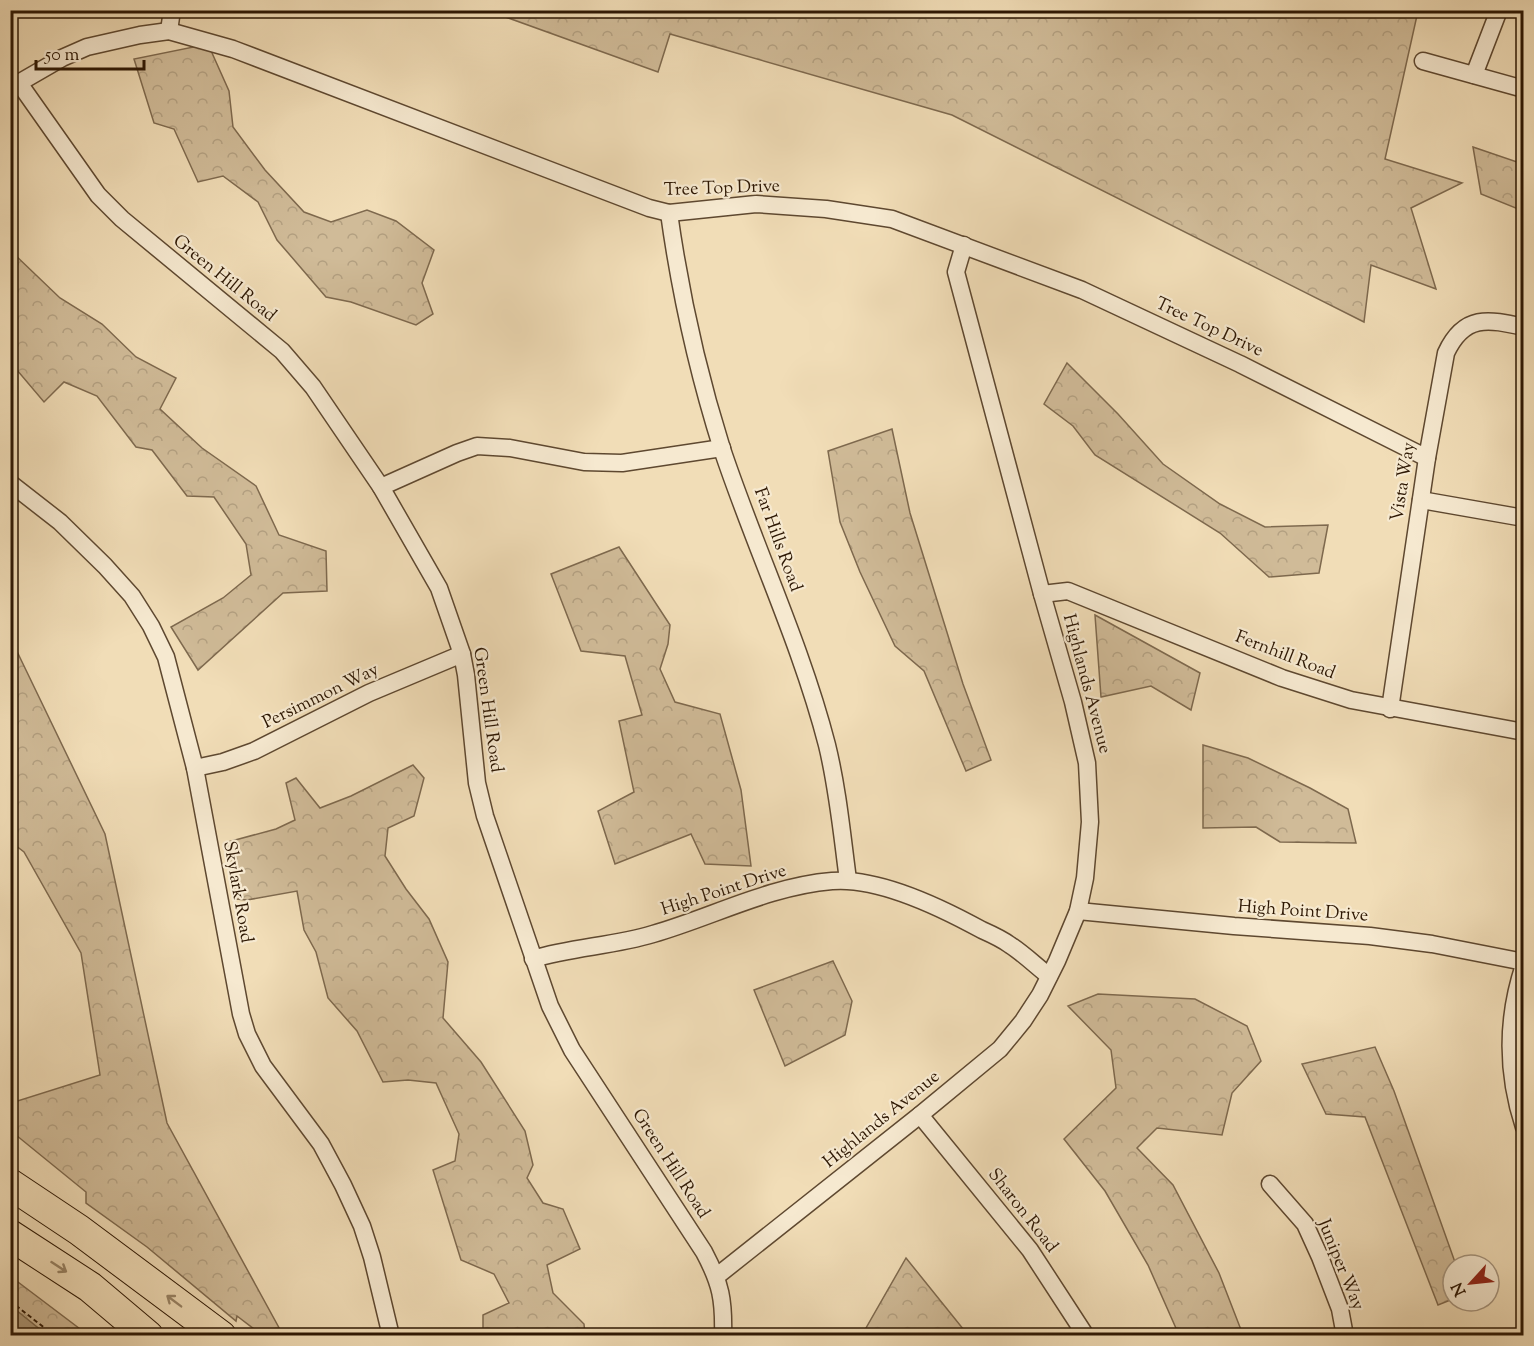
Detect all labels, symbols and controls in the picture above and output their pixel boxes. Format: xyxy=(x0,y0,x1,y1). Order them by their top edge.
scale bar xyxy=(36,33,144,71)
text: 50 m xyxy=(44,43,80,69)
street label: Tree Top Drive xyxy=(663,174,781,204)
street label: Green Hill Road xyxy=(167,229,281,329)
street label: Tree Top Drive xyxy=(1151,292,1267,364)
street label: Vista Way xyxy=(1385,440,1423,523)
street label: Far Hills Road xyxy=(746,484,808,596)
street label: Highlands Avenue xyxy=(1055,611,1117,757)
street label: Fernhill Road xyxy=(1231,625,1339,687)
street label: Green Hill Road xyxy=(465,646,509,774)
street label: Persimmon Way xyxy=(258,658,384,736)
street label: Skylark Road xyxy=(215,839,259,945)
street label: High Point Drive xyxy=(658,858,790,924)
street label: High Point Drive xyxy=(1237,894,1369,930)
street label: Highlands Avenue xyxy=(818,1065,946,1175)
street label: Green Hill Road xyxy=(625,1104,715,1224)
street label: Sharon Road xyxy=(981,1163,1063,1259)
street label: Juniper Way xyxy=(1310,1215,1370,1314)
north arrow xyxy=(1441,1253,1501,1313)
one-way arrow xyxy=(51,1260,68,1273)
text: N xyxy=(1447,1278,1473,1300)
one-way arrow xyxy=(167,1294,183,1307)

